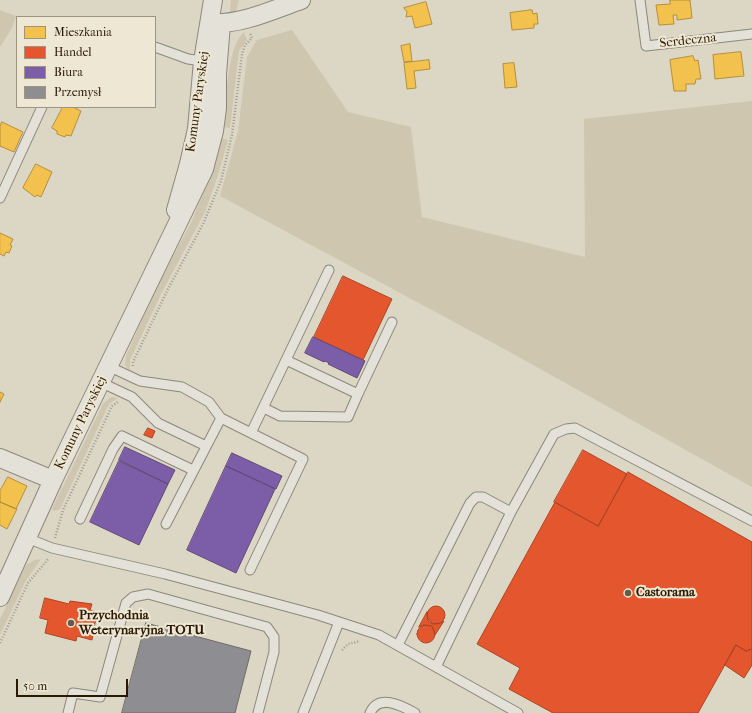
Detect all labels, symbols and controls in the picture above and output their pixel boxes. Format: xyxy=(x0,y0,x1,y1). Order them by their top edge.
legend xyxy=(16,16,156,108)
text: Mieszkania xyxy=(54,25,112,39)
street label: Serdeczna xyxy=(659,30,717,52)
text: Handel xyxy=(54,45,92,59)
street label: Komuny Paryskiej xyxy=(183,51,213,153)
text: Biura xyxy=(54,65,83,79)
text: Przemysł xyxy=(54,85,101,99)
street label: Komuny Paryskiej xyxy=(52,374,110,472)
place label: Castorama xyxy=(636,585,695,601)
marker: Castorama xyxy=(623,588,633,598)
place label: Przychodnia Weterynaryjna TOTU xyxy=(79,608,204,639)
marker: Przychodnia Weterynaryjna TOTU xyxy=(66,618,76,628)
scale bar xyxy=(18,671,130,697)
text: 50 m xyxy=(23,679,47,693)

